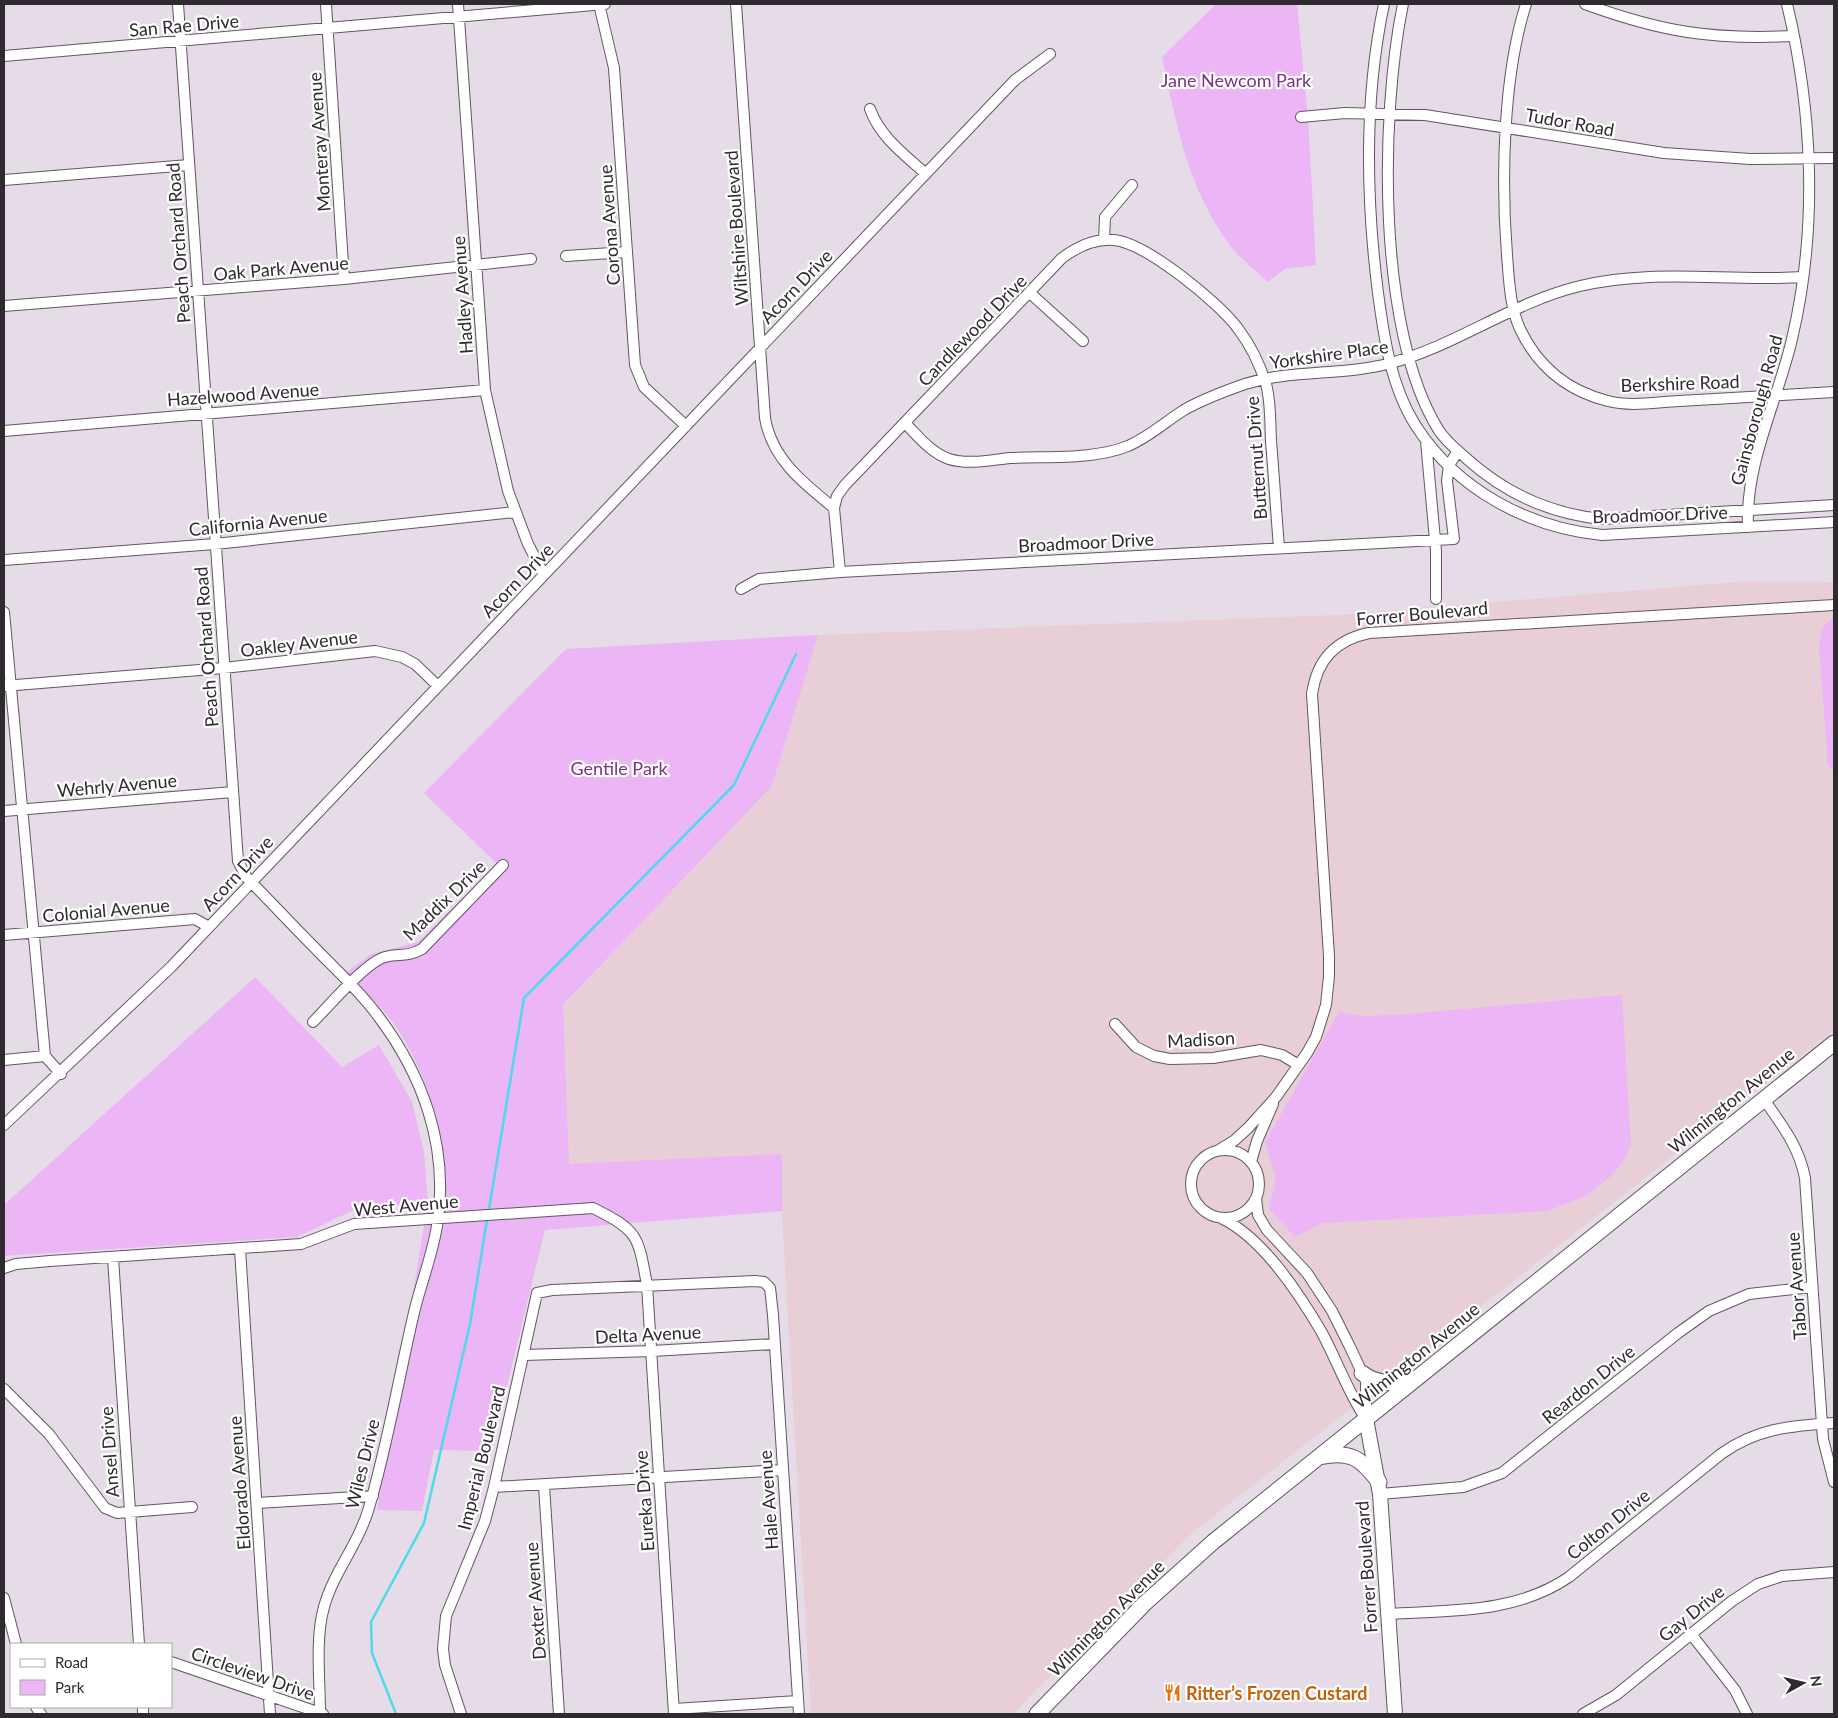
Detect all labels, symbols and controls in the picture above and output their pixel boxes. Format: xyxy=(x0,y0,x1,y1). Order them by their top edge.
street label: San Rae Drive xyxy=(128,9,240,41)
park label: Jane Newcom Park xyxy=(1161,69,1312,91)
street label: Monteray Avenue xyxy=(303,71,335,213)
street label: Tudor Road xyxy=(1524,103,1616,141)
street label: Wiltshire Boulevard xyxy=(720,150,752,306)
street label: Peach Orchard Road xyxy=(161,162,195,324)
street label: Corona Avenue xyxy=(594,164,624,286)
street label: Hadley Avenue xyxy=(447,235,477,355)
street label: Acorn Drive xyxy=(755,244,837,328)
street label: Oak Park Avenue xyxy=(212,251,350,285)
street label: Candlewood Drive xyxy=(913,270,1031,390)
street label: Gainsborough Road xyxy=(1725,332,1787,488)
street label: Yorkshire Place xyxy=(1268,335,1390,373)
street label: Berkshire Road xyxy=(1620,370,1740,396)
street label: Hazelwood Avenue xyxy=(166,378,320,410)
street label: Butternut Drive xyxy=(1241,395,1271,521)
street label: Broadmoor Drive xyxy=(1592,501,1728,527)
street label: California Avenue xyxy=(188,504,328,540)
street label: Broadmoor Drive xyxy=(1018,527,1154,557)
street label: Acorn Drive xyxy=(476,538,558,622)
street label: Peach Orchard Road xyxy=(189,566,223,728)
street label: Forrer Boulevard xyxy=(1355,596,1489,630)
street label: Oakley Avenue xyxy=(239,625,359,661)
park label: Gentile Park xyxy=(570,757,668,779)
street label: Wehrly Avenue xyxy=(56,769,178,801)
street label: Acorn Drive xyxy=(197,831,277,915)
street label: Maddix Drive xyxy=(398,855,490,945)
street label: Colonial Avenue xyxy=(41,893,171,927)
street label: Madison xyxy=(1167,1026,1235,1052)
street label: Wilmington Avenue xyxy=(1663,1042,1799,1158)
street label: West Avenue xyxy=(353,1189,459,1221)
street label: Tabor Avenue xyxy=(1781,1232,1811,1340)
street label: Wilmington Avenue xyxy=(1348,1297,1484,1413)
street label: Delta Avenue xyxy=(594,1320,702,1348)
street label: Reardon Drive xyxy=(1537,1340,1639,1428)
street label: Imperial Boulevard xyxy=(452,1384,510,1532)
street label: Ansel Drive xyxy=(95,1406,123,1498)
street label: Eldorado Avenue xyxy=(223,1415,255,1551)
street label: Wiles Drive xyxy=(340,1417,384,1511)
street label: Hale Avenue xyxy=(754,1449,782,1551)
street label: Eureka Drive xyxy=(629,1450,659,1552)
street label: Colton Drive xyxy=(1562,1484,1654,1564)
street label: Forrer Boulevard xyxy=(1350,1500,1382,1634)
street label: Dexter Avenue xyxy=(520,1542,550,1660)
street label: Wilmington Avenue xyxy=(1043,1555,1169,1681)
street label: Gay Drive xyxy=(1654,1580,1728,1646)
street label: Circleview Drive xyxy=(188,1642,318,1704)
legend xyxy=(10,1643,172,1708)
text: Road xyxy=(55,1653,88,1671)
north arrow xyxy=(1778,1658,1828,1708)
text: N xyxy=(1807,1675,1826,1688)
text: Park xyxy=(55,1678,85,1696)
place label: Ritter’s Frozen Custard xyxy=(1186,1682,1367,1704)
restaurant icon: Ritter’s Frozen Custard xyxy=(1162,1683,1182,1703)

